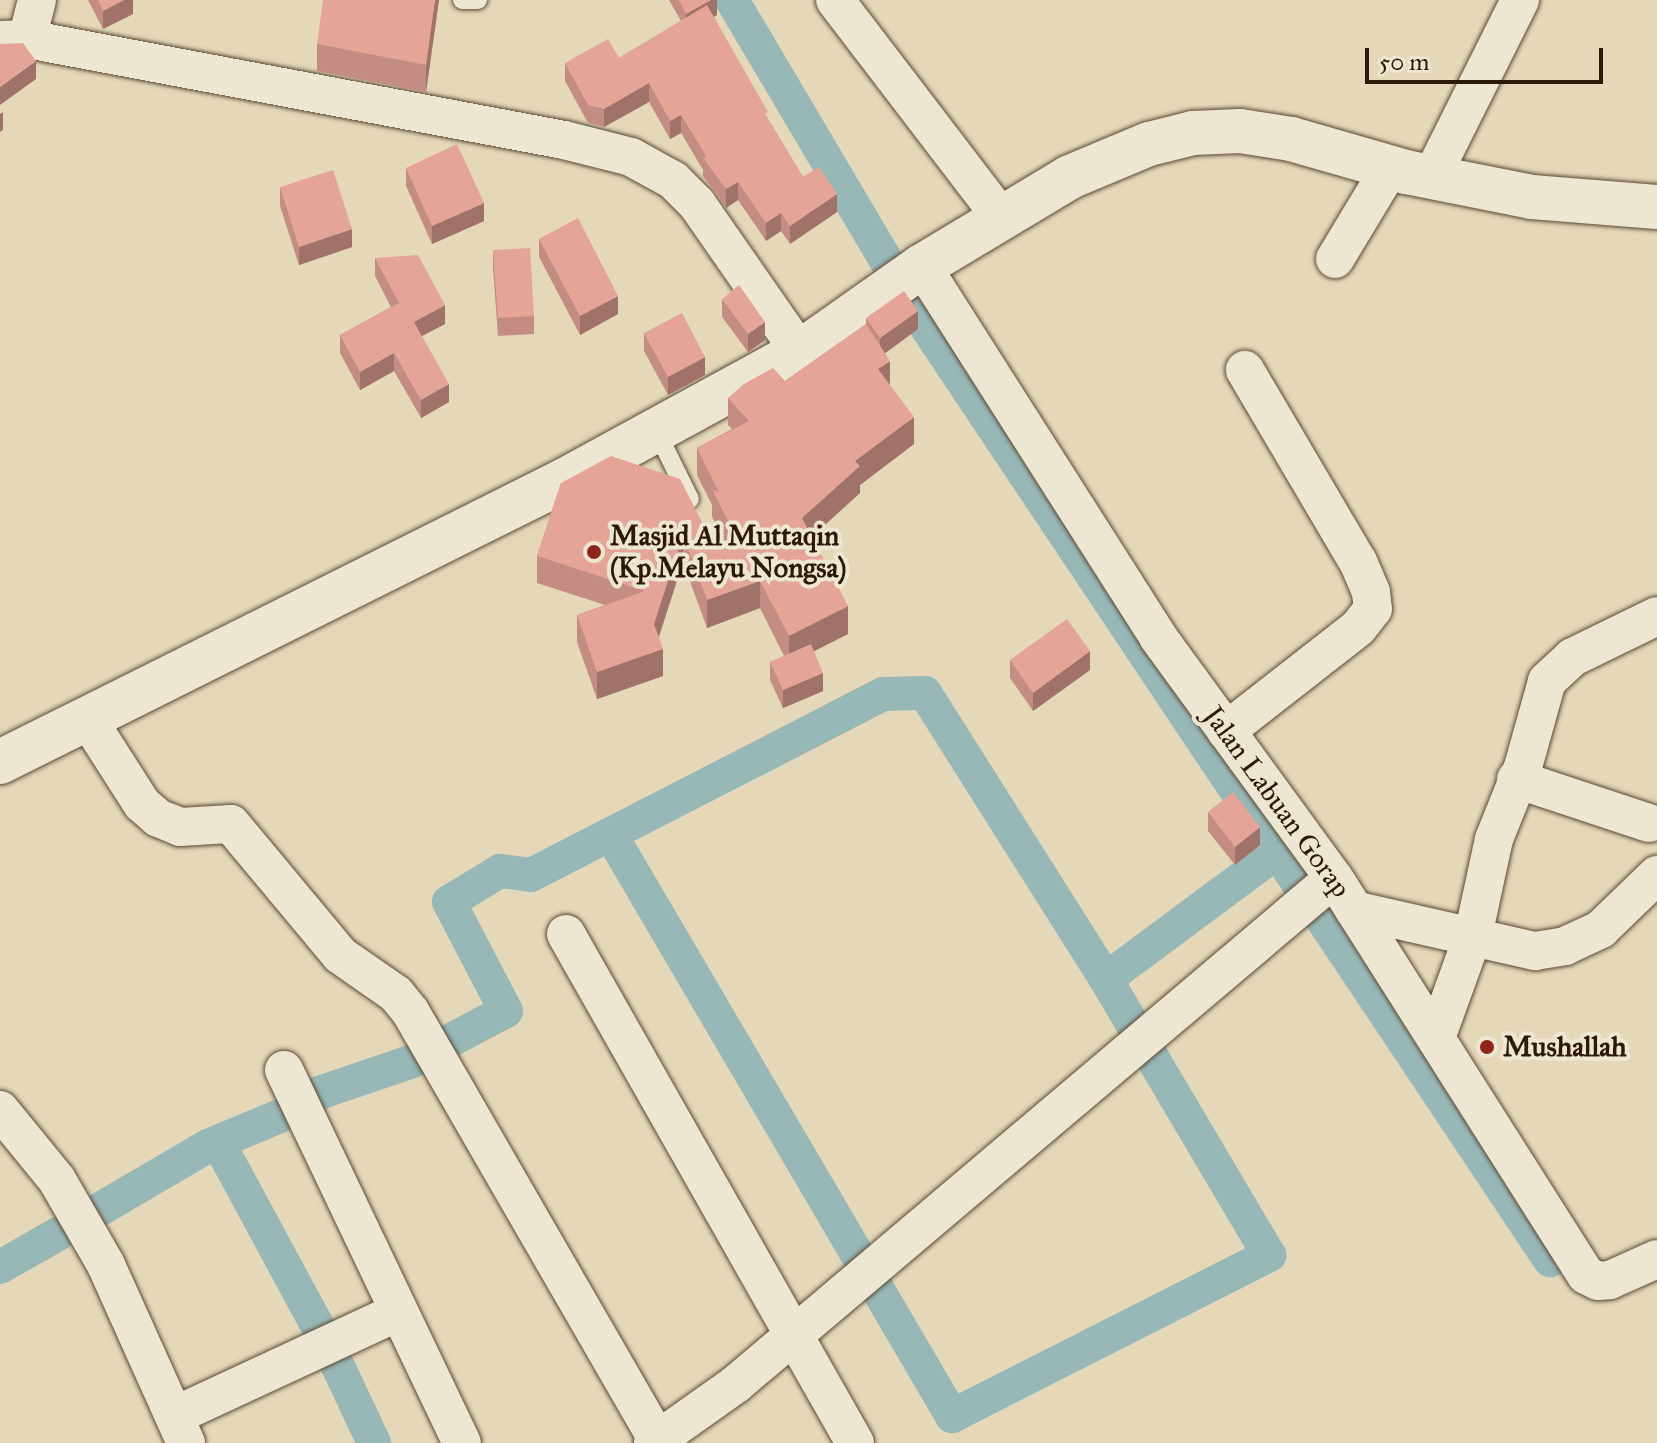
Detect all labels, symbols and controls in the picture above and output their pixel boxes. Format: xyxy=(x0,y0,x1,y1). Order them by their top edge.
scale bar xyxy=(1369,32,1607,82)
text: 50 m xyxy=(1379,47,1429,77)
place label: Masjid Al Muttaqin (Kp.Melayu Nongsa) xyxy=(610,519,846,585)
marker: Masjid Al Muttaqin (Kp.Melayu Nongsa) xyxy=(585,543,603,561)
street label: Jalan Labuan Gorap xyxy=(1196,700,1358,904)
place label: Mushallah xyxy=(1503,1030,1627,1064)
marker: Mushallah xyxy=(1478,1038,1496,1056)

